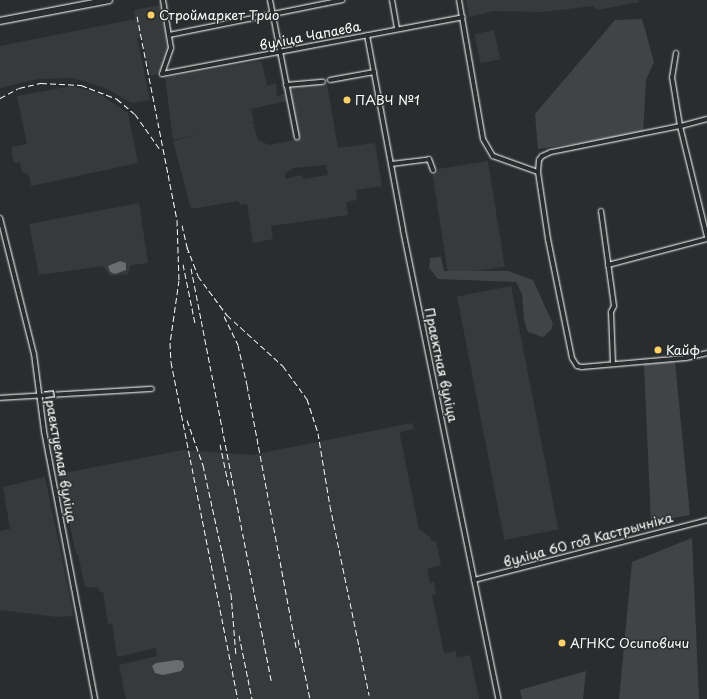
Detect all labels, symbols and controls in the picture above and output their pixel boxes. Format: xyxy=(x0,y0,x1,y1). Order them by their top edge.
place label: Строймаркет Трио xyxy=(159,7,280,23)
marker: Строймаркет Трио xyxy=(146,10,156,20)
street label: вуліца Чапаева xyxy=(258,19,362,53)
place label: ПАВЧ №1 xyxy=(355,92,420,108)
marker: ПАВЧ №1 xyxy=(342,95,352,105)
street label: Праектная вуліца xyxy=(421,306,461,424)
place label: Кайф xyxy=(666,342,700,358)
marker: Кайф xyxy=(653,345,663,355)
street label: Праектуемая вуліца xyxy=(41,388,79,524)
street label: вуліца 60 год Кастрычніка xyxy=(501,510,675,570)
place label: АГНКС Осиповичи xyxy=(570,635,689,651)
marker: АГНКС Осиповичи xyxy=(557,638,567,648)

